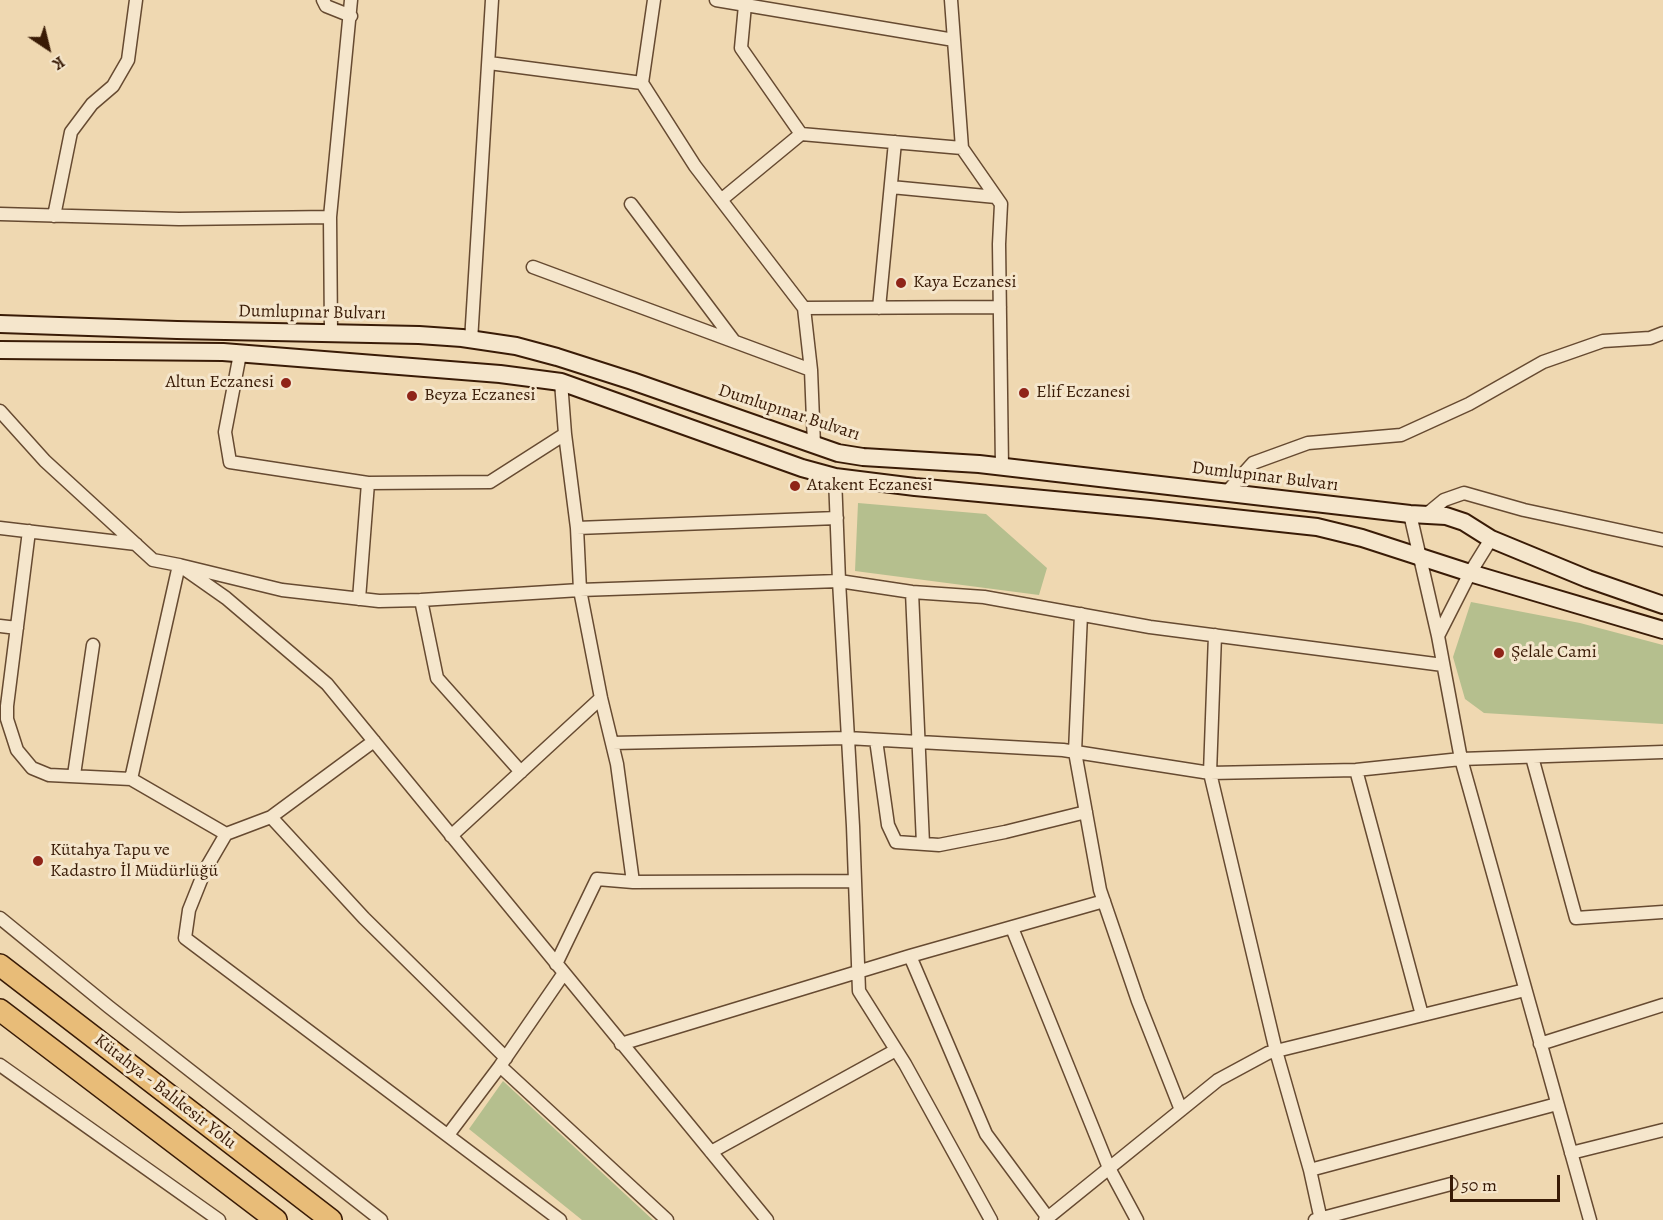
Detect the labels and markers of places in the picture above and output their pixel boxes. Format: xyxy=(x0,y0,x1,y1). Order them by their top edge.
place label: Kaya Eczanesi xyxy=(913,272,1017,294)
marker: Kaya Eczanesi xyxy=(894,276,908,290)
place label: Altun Eczanesi xyxy=(166,372,274,394)
marker: Altun Eczanesi xyxy=(279,376,293,390)
place label: Elif Eczanesi xyxy=(1036,382,1130,404)
place label: Beyza Eczanesi xyxy=(424,385,536,407)
marker: Elif Eczanesi xyxy=(1017,386,1031,400)
marker: Beyza Eczanesi xyxy=(405,389,419,403)
place label: Atakent Eczanesi xyxy=(807,475,933,497)
marker: Atakent Eczanesi xyxy=(788,479,802,493)
place label: Şelale Cami xyxy=(1511,642,1597,664)
marker: Şelale Cami xyxy=(1492,646,1506,660)
place label: Kütahya Tapu ve Kadastro İl Müdürlüğü xyxy=(50,840,218,882)
marker: Kütahya Tapu ve Kadastro İl Müdürlüğü xyxy=(31,854,45,868)

